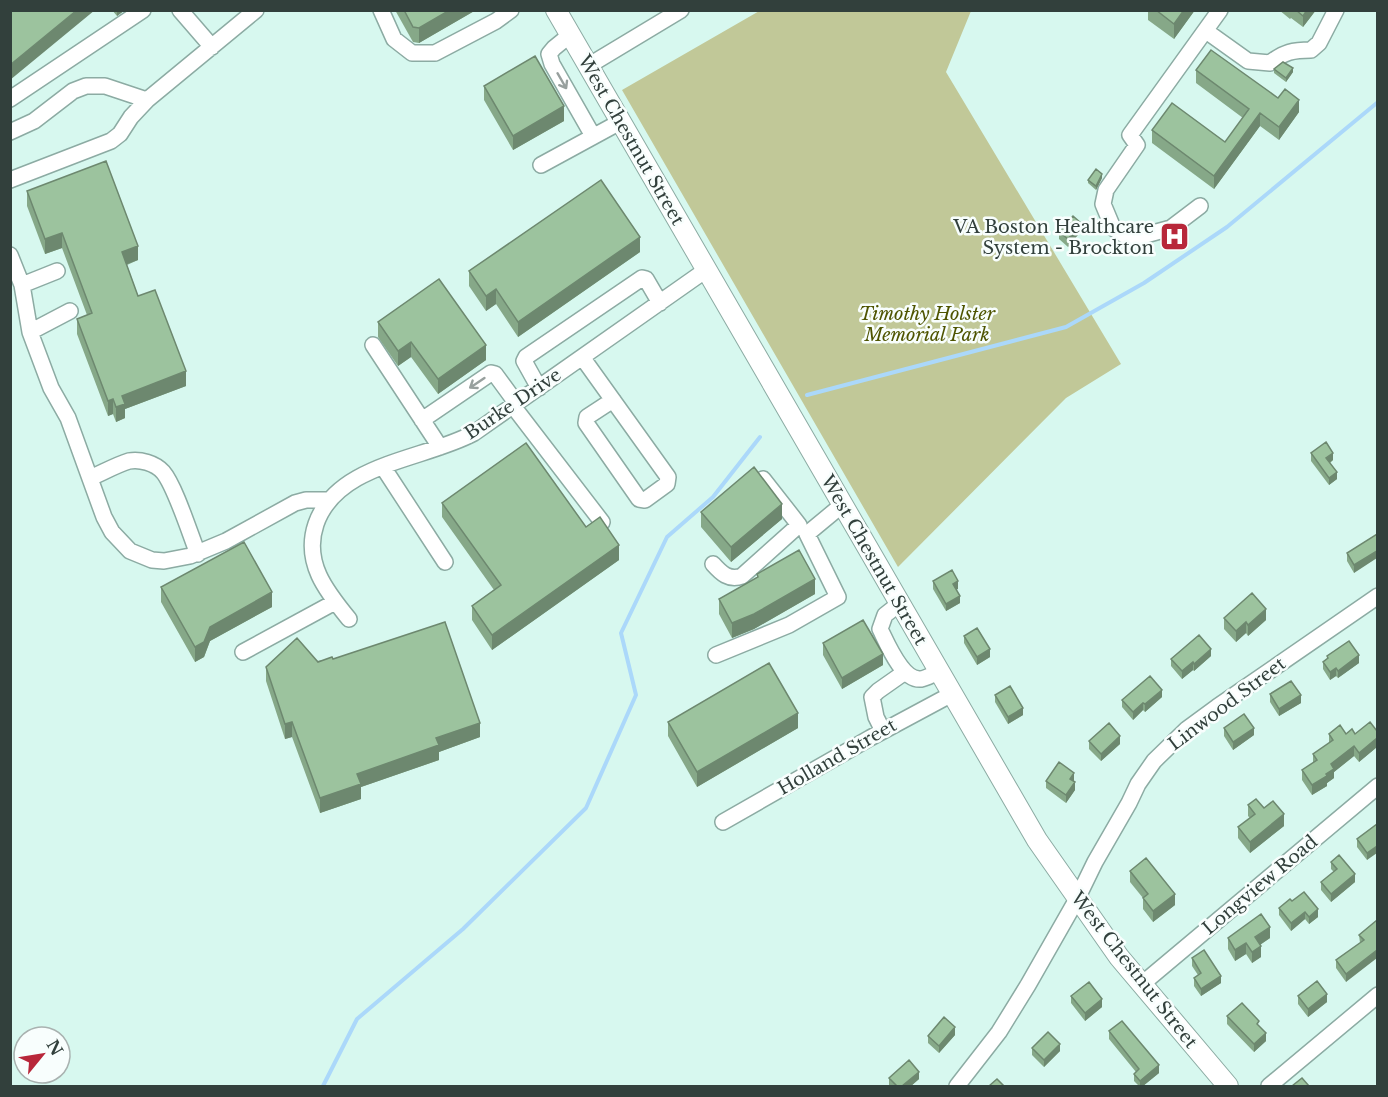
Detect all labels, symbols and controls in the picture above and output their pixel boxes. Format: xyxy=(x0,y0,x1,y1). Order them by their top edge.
street label: West Chestnut Street xyxy=(573,50,689,229)
one-way arrow xyxy=(557,72,568,90)
place label: VA Boston Healthcare System - Brockton xyxy=(952,216,1154,259)
hospital icon: VA Boston Healthcare System - Brockton xyxy=(1159,221,1191,253)
park label: Timothy Holster Memorial Park xyxy=(859,303,996,346)
street label: Burke Drive xyxy=(461,364,565,444)
one-way arrow xyxy=(469,377,485,389)
street label: West Chestnut Street xyxy=(816,470,932,649)
street label: Linwood Street xyxy=(1164,653,1290,755)
street label: Holland Street xyxy=(774,714,900,800)
street label: Longview Road xyxy=(1198,831,1322,939)
street label: West Chestnut Street xyxy=(1065,886,1202,1053)
north arrow xyxy=(12,1025,72,1085)
text: N xyxy=(43,1036,67,1059)

